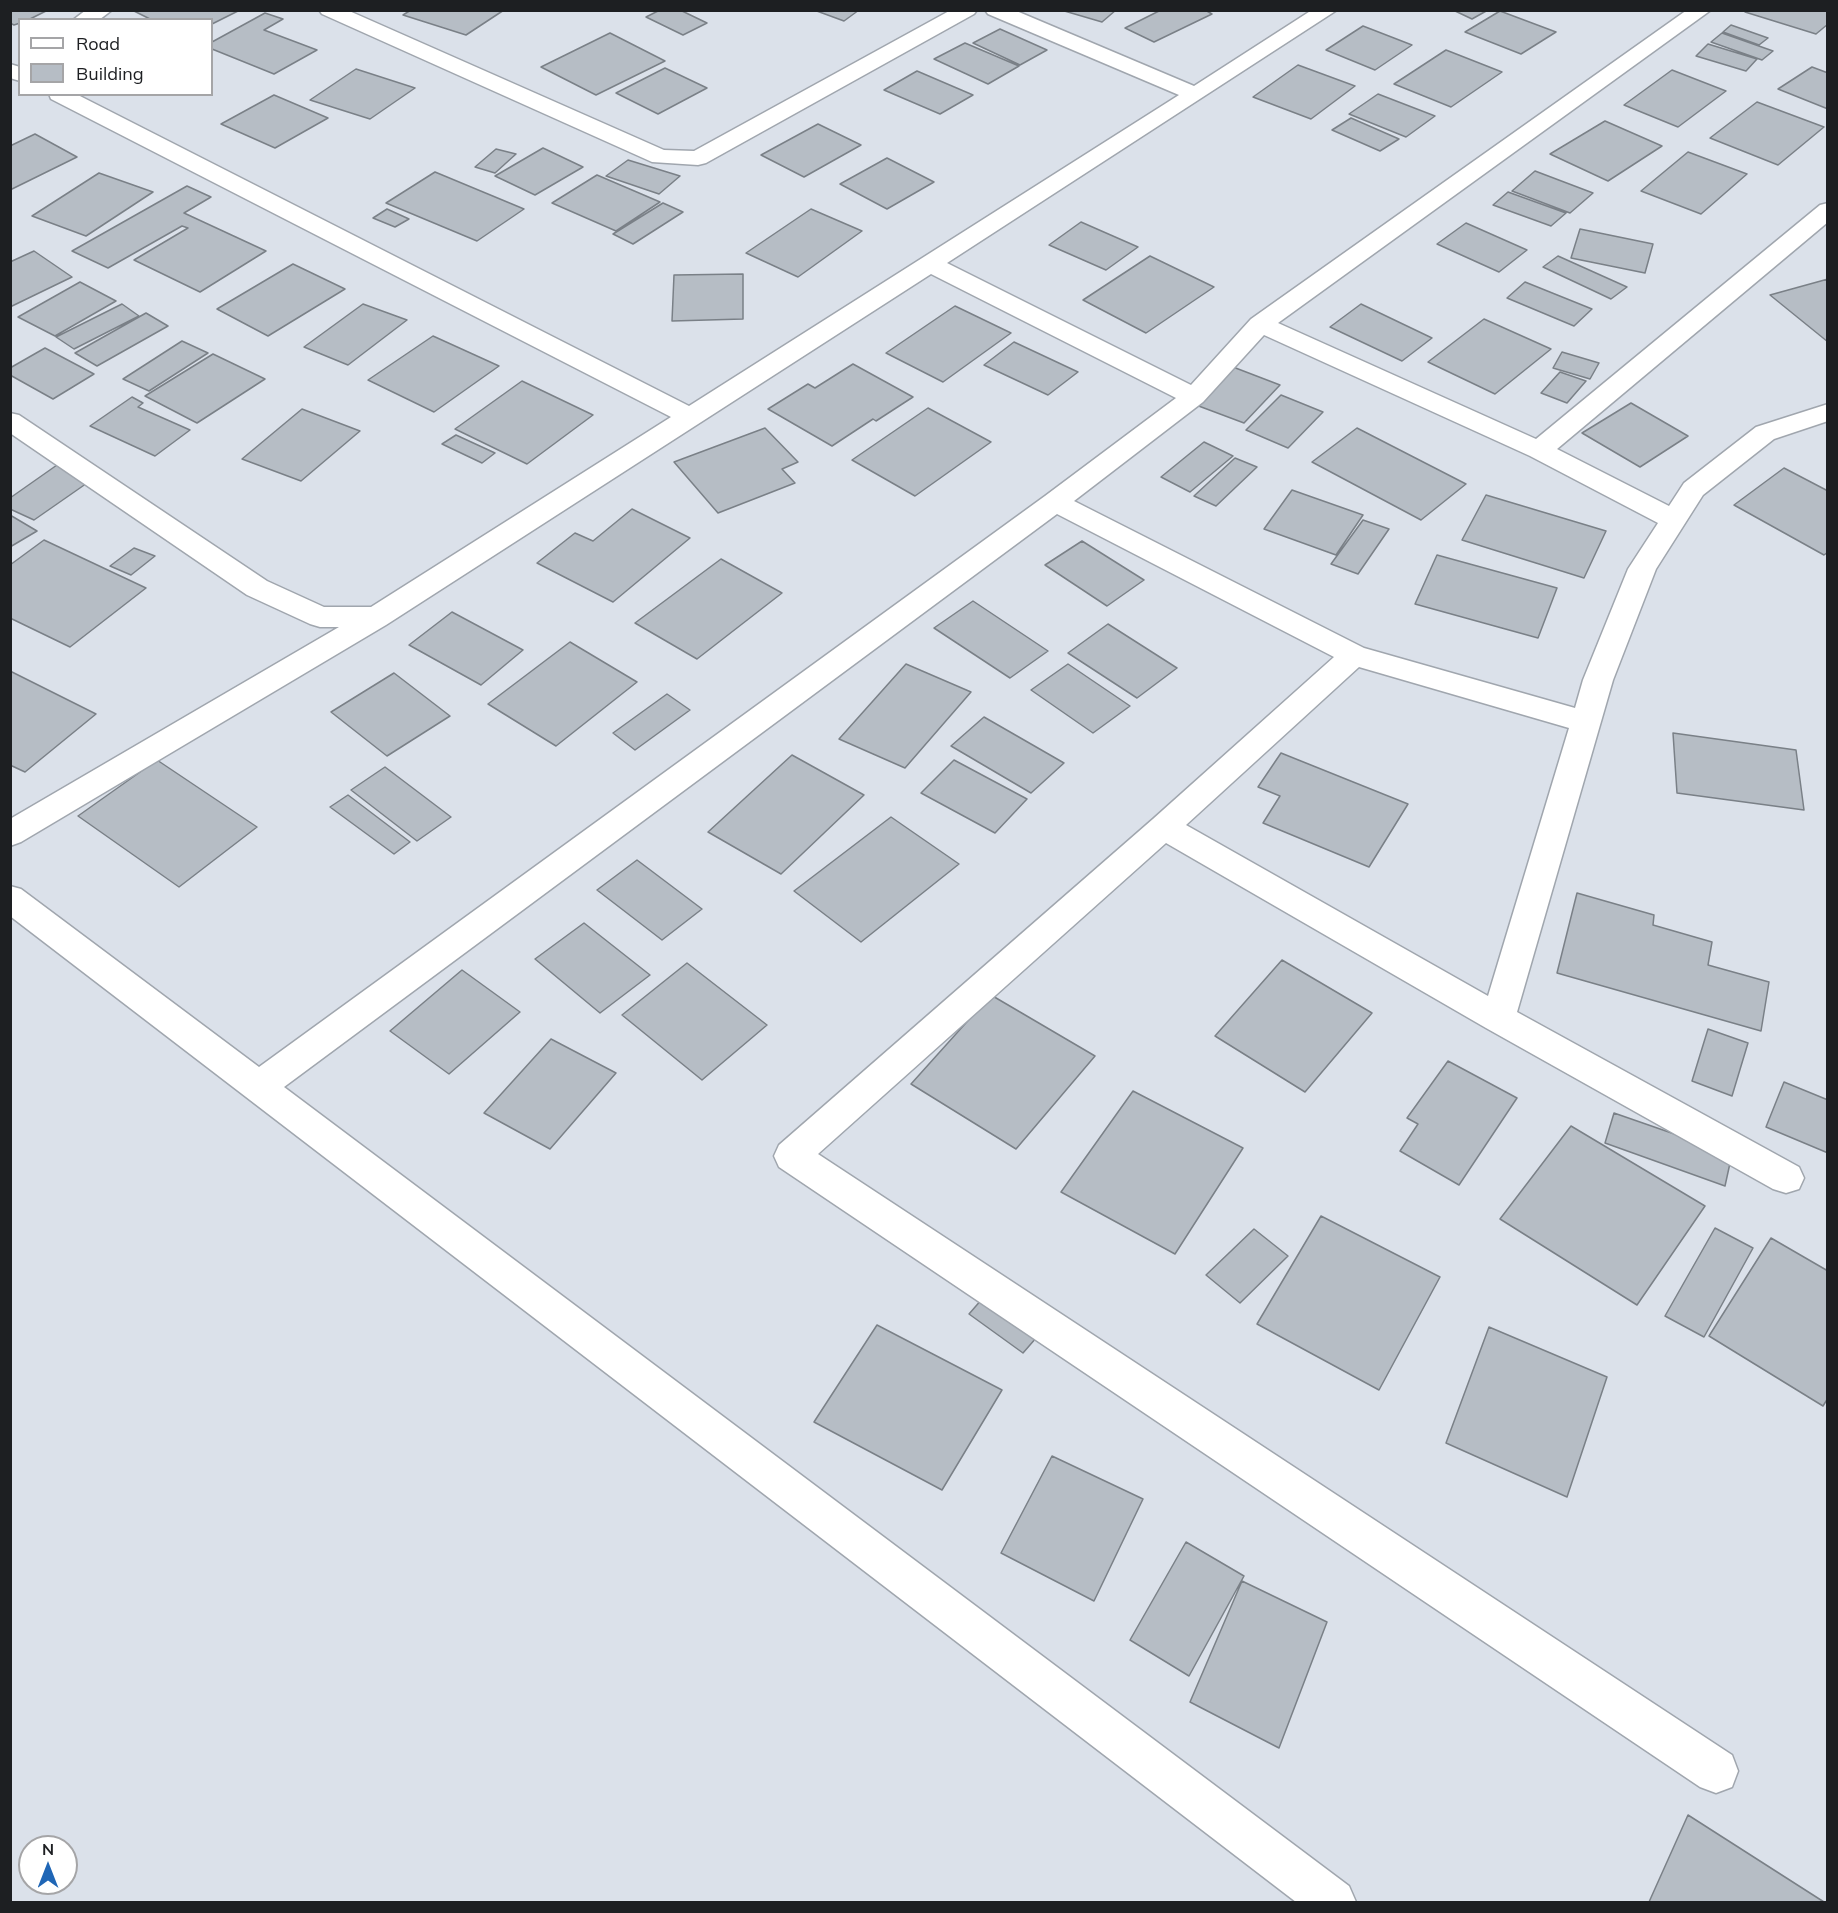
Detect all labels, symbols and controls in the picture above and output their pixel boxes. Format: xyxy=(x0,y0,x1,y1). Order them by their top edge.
legend xyxy=(18,18,213,96)
text: Road xyxy=(76,32,120,55)
text: Building xyxy=(76,62,144,85)
north arrow xyxy=(18,1835,78,1895)
text: N xyxy=(42,1839,54,1859)

